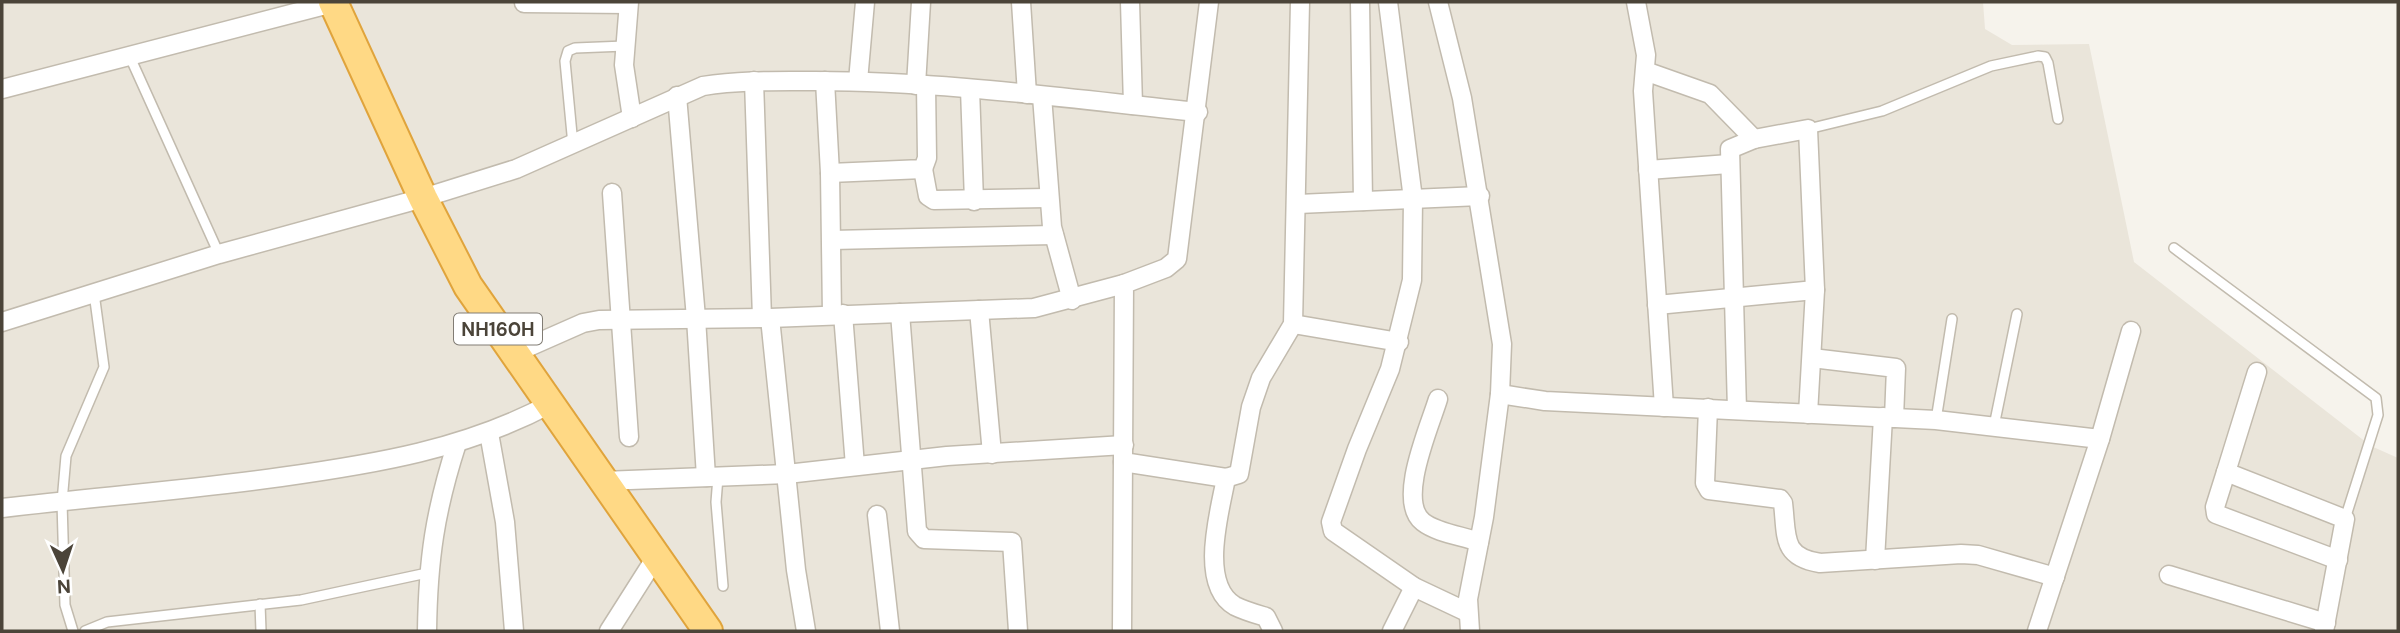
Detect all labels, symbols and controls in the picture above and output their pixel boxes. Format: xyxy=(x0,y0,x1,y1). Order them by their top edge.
road number: NH160H xyxy=(454,314,542,344)
north arrow xyxy=(28,535,98,605)
text: N xyxy=(56,574,71,599)

